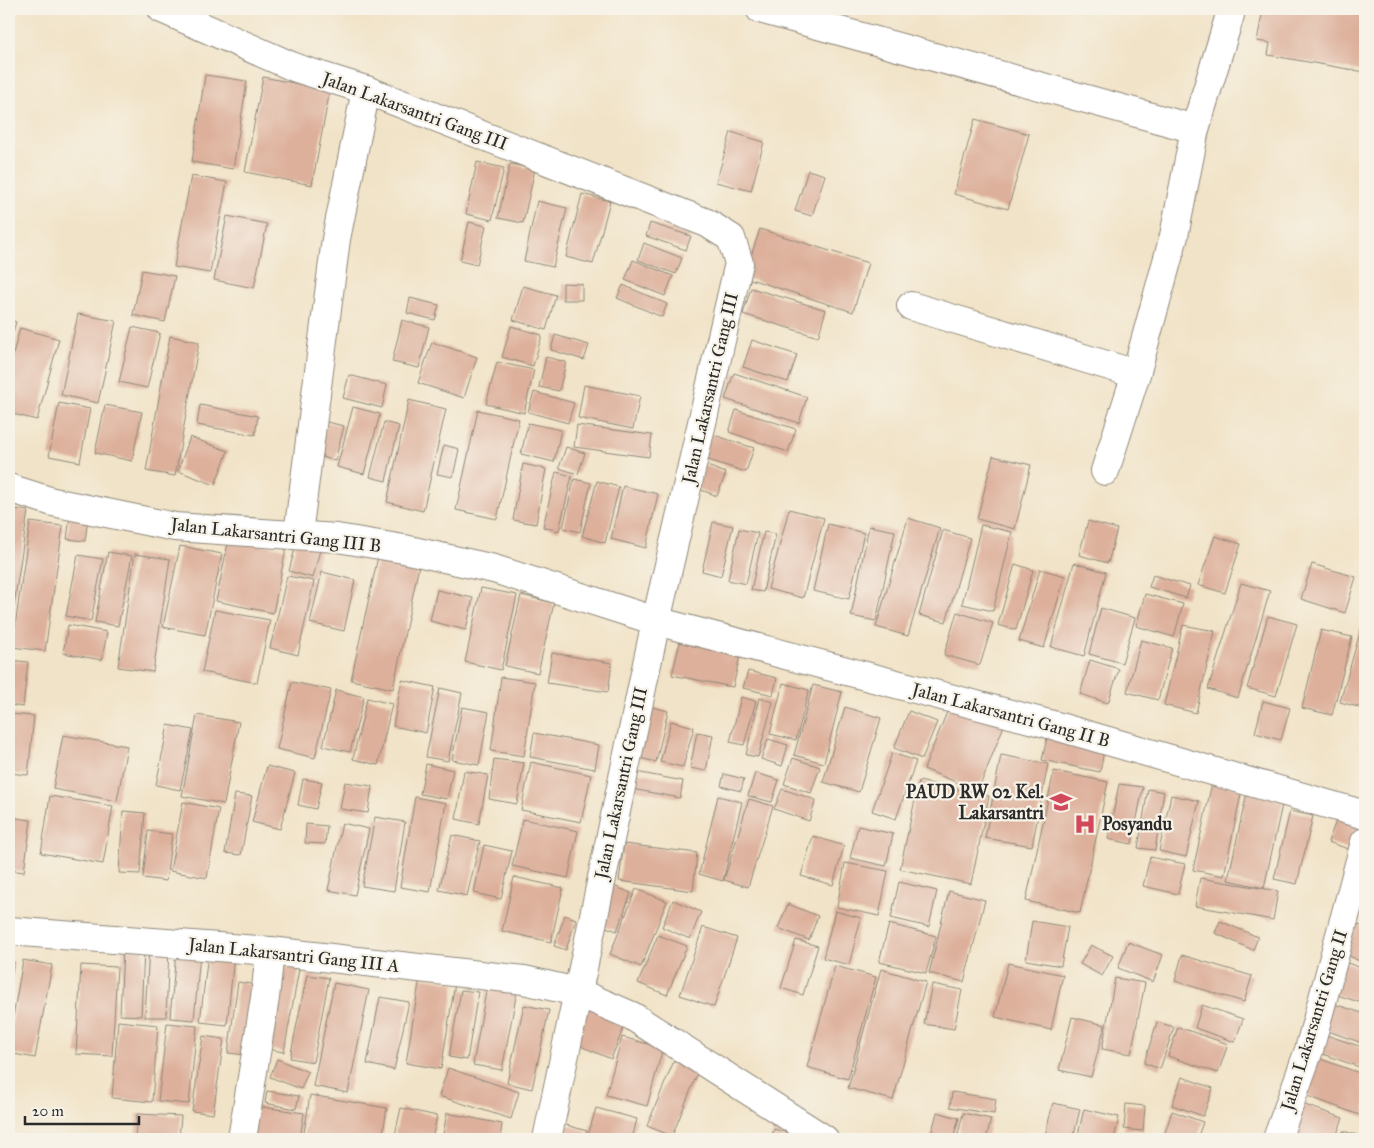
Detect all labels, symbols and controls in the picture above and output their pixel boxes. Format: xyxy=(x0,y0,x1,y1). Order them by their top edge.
street label: Jalan Lakarsantri Gang III xyxy=(317,66,511,156)
street label: Jalan Lakarsantri Gang III xyxy=(677,290,744,488)
street label: Jalan Lakarsantri Gang III B xyxy=(168,513,382,558)
street label: Jalan Lakarsantri Gang II B xyxy=(907,677,1112,753)
street label: Jalan Lakarsantri Gang III xyxy=(589,685,653,883)
place label: PAUD RW 02 Kel. Lakarsantri xyxy=(906,781,1045,824)
school or university icon: PAUD RW 02 Kel. Lakarsantri xyxy=(1048,789,1074,815)
hospital icon: Posyandu xyxy=(1072,811,1098,837)
place label: Posyandu xyxy=(1102,813,1172,836)
street label: Jalan Lakarsantri Gang II xyxy=(1275,927,1353,1115)
street label: Jalan Lakarsantri Gang III A xyxy=(185,933,400,978)
scale bar xyxy=(25,1093,139,1125)
text: 20 m xyxy=(32,1102,64,1120)

